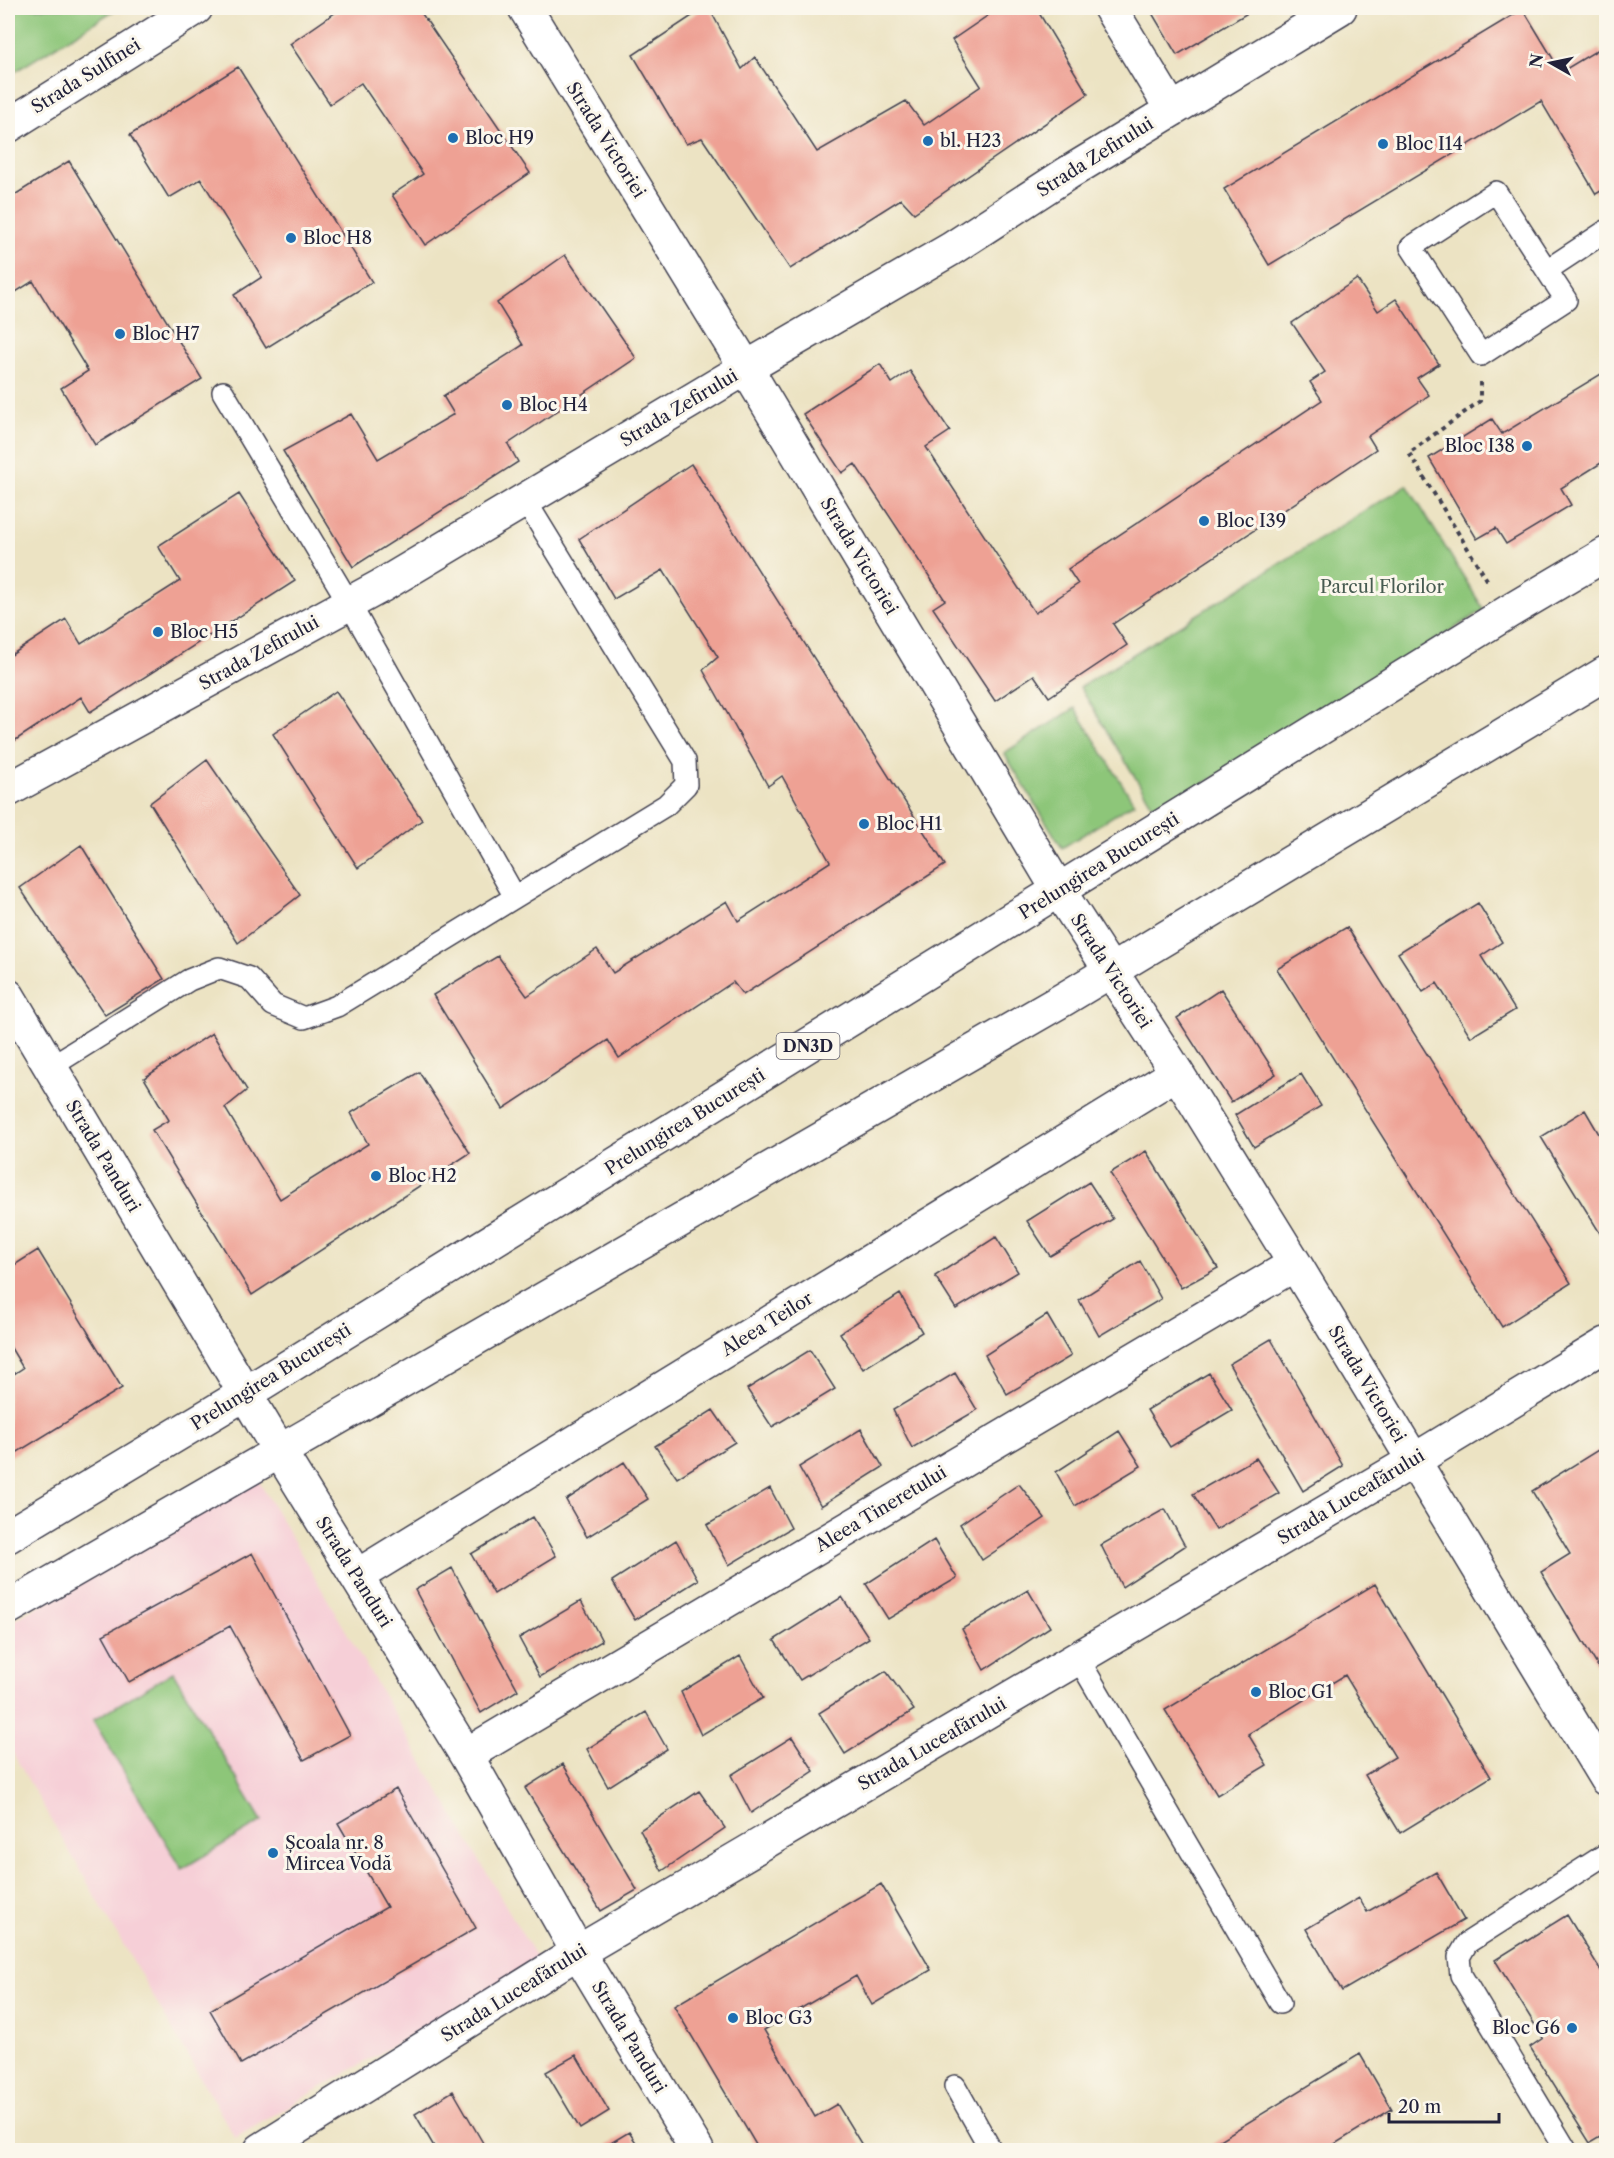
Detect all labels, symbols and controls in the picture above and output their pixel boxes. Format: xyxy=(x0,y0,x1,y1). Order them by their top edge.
street label: Strada Sulfinei xyxy=(27,33,145,118)
north arrow xyxy=(1521,33,1581,93)
text: N xyxy=(1525,52,1547,69)
street label: Strada Victoriei xyxy=(562,78,651,202)
street label: Strada Zefirului xyxy=(1033,112,1158,202)
place label: Bloc H9 xyxy=(465,127,534,149)
place label: bl. H23 xyxy=(940,130,1001,152)
marker: Bloc H9 xyxy=(446,131,460,145)
place label: Bloc I14 xyxy=(1395,133,1463,155)
marker: bl. H23 xyxy=(921,134,935,148)
marker: Bloc I14 xyxy=(1376,137,1390,151)
place label: Bloc H8 xyxy=(303,227,372,249)
marker: Bloc H8 xyxy=(284,231,298,245)
place label: Bloc H7 xyxy=(132,323,200,345)
marker: Bloc H7 xyxy=(113,327,127,341)
street label: Strada Zefirului xyxy=(616,364,742,452)
place label: Bloc H4 xyxy=(519,394,588,416)
marker: Bloc H4 xyxy=(500,398,514,412)
place label: Bloc I38 xyxy=(1445,435,1515,457)
marker: Bloc I38 xyxy=(1520,439,1534,453)
street label: Strada Victoriei xyxy=(815,494,903,619)
place label: Bloc I39 xyxy=(1216,510,1286,532)
marker: Bloc I39 xyxy=(1197,514,1211,528)
park label: Parcul Florilor xyxy=(1320,576,1445,598)
street label: Strada Zefirului xyxy=(195,611,323,695)
place label: Bloc H5 xyxy=(170,621,238,643)
marker: Bloc H5 xyxy=(151,625,165,639)
street label: Prelungirea București xyxy=(1015,807,1184,924)
place label: Bloc H1 xyxy=(876,813,943,835)
marker: Bloc H1 xyxy=(857,817,871,831)
street label: Strada Victoriei xyxy=(1066,909,1157,1033)
road number: DN3D xyxy=(776,1033,840,1059)
street label: Prelungirea București xyxy=(601,1063,770,1180)
street label: Strada Panduri xyxy=(61,1096,145,1216)
place label: Bloc H2 xyxy=(388,1165,457,1187)
marker: Bloc H2 xyxy=(369,1169,383,1183)
street label: Aleea Teilor xyxy=(716,1287,817,1361)
street label: Prelungirea București xyxy=(187,1318,356,1435)
street label: Strada Victoriei xyxy=(1323,1322,1411,1447)
street label: Strada Luceafărului xyxy=(1274,1444,1429,1550)
street label: Aleea Tineretului xyxy=(810,1461,951,1557)
street label: Strada Panduri xyxy=(311,1512,397,1632)
place label: Bloc G1 xyxy=(1268,1681,1334,1703)
marker: Bloc G1 xyxy=(1249,1685,1263,1699)
street label: Strada Luceafărului xyxy=(854,1692,1011,1795)
place label: Școala nr. 8 Mircea Vodă xyxy=(285,1832,392,1875)
marker: Școala nr. 8 Mircea Vodă xyxy=(266,1846,280,1860)
street label: Strada Luceafărului xyxy=(437,1939,591,2047)
street label: Strada Panduri xyxy=(587,1977,671,2097)
place label: Bloc G3 xyxy=(745,2007,813,2029)
marker: Bloc G3 xyxy=(726,2011,740,2025)
place label: Bloc G6 xyxy=(1492,2017,1560,2039)
marker: Bloc G6 xyxy=(1565,2021,1579,2035)
scale bar xyxy=(1389,2086,1498,2124)
text: 20 m xyxy=(1398,2096,1442,2118)

